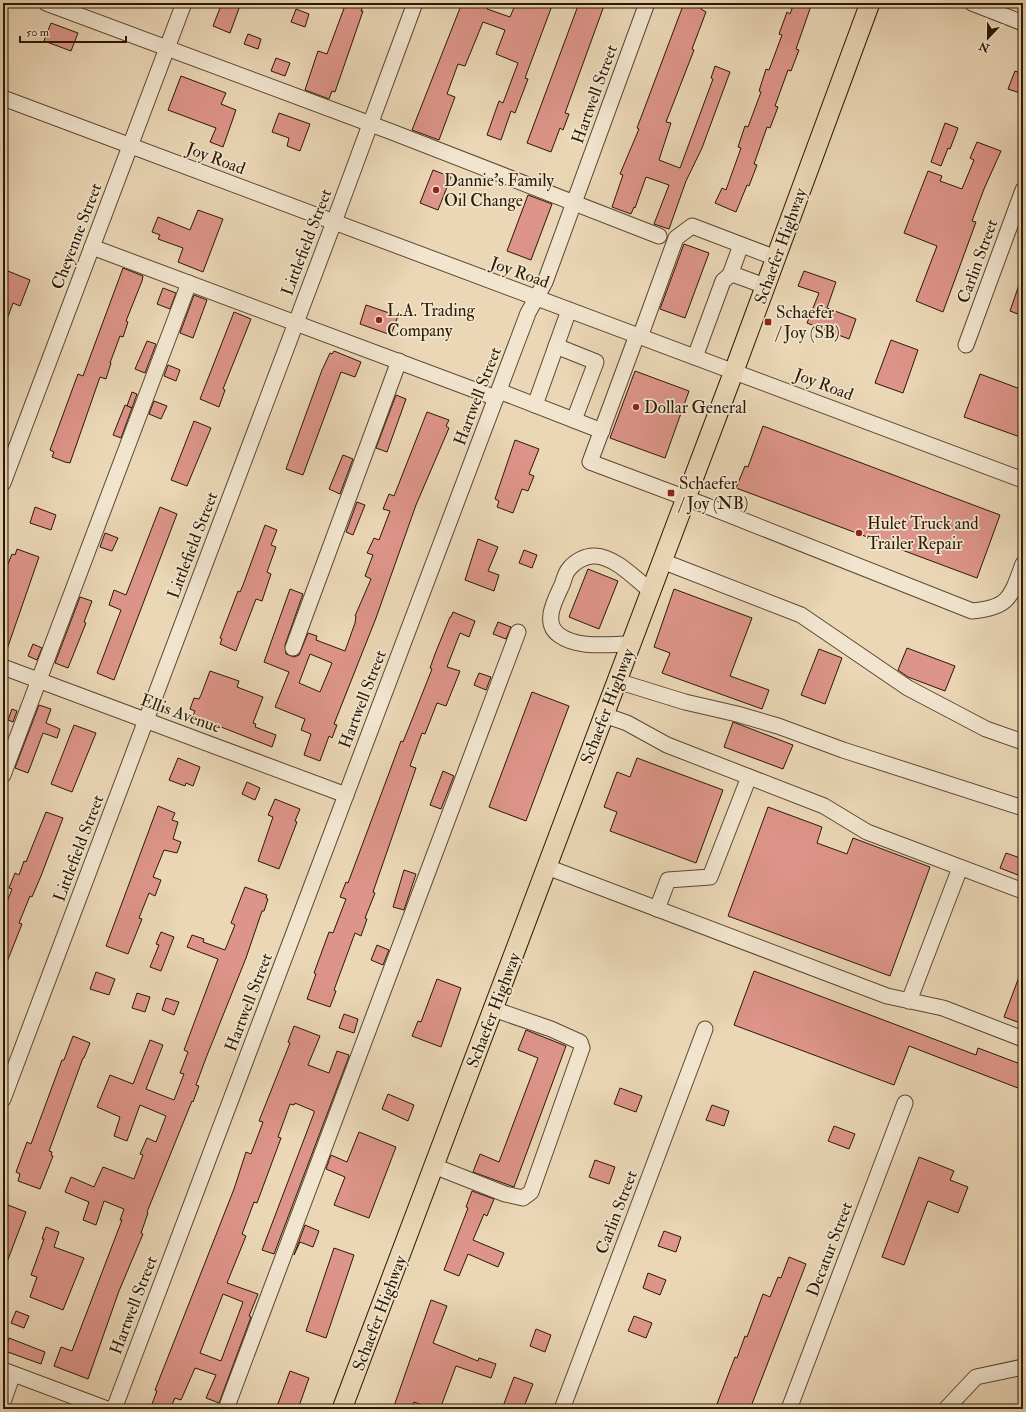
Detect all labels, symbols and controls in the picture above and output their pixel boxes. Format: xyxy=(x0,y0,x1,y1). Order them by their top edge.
scale bar xyxy=(20,18,126,44)
north arrow xyxy=(968,18,1008,58)
text: 50 m xyxy=(26,25,50,40)
text: N xyxy=(976,39,992,55)
street label: Hartwell Street xyxy=(567,41,622,146)
street label: Joy Road xyxy=(182,137,249,180)
place label: Dannie's Family Oil Change xyxy=(444,170,555,211)
street label: Cheyenne Street xyxy=(47,180,107,293)
street label: Littlefield Street xyxy=(276,185,337,299)
marker: Dannie's Family Oil Change xyxy=(431,185,441,195)
street label: Schaefer Highway xyxy=(750,185,812,307)
street label: Carlin Street xyxy=(953,216,1003,306)
street label: Joy Road xyxy=(486,252,553,294)
place label: L.A. Trading Company xyxy=(387,300,475,342)
place label: Schaefer / Joy (SB) xyxy=(774,302,840,344)
marker: L.A. Trading Company xyxy=(374,315,384,325)
marker: Schaefer / Joy (SB) xyxy=(763,317,773,327)
street label: Hartwell Street xyxy=(449,344,506,448)
street label: Joy Road xyxy=(790,363,857,406)
place label: Dollar General xyxy=(644,397,747,418)
marker: Dollar General xyxy=(631,402,641,412)
place label: Schaefer / Joy (NB) xyxy=(677,473,748,515)
street label: Littlefield Street xyxy=(162,488,223,602)
marker: Schaefer / Joy (NB) xyxy=(666,488,676,498)
place label: Hulet Truck and Trailer Repair xyxy=(867,513,979,555)
marker: Hulet Truck and Trailer Repair xyxy=(854,528,864,538)
street label: Schaefer Highway xyxy=(576,645,640,767)
street label: Hartwell Street xyxy=(334,647,391,751)
street label: Ellis Avenue xyxy=(138,689,224,738)
street label: Littlefield Street xyxy=(48,791,109,905)
street label: Schaefer Highway xyxy=(462,949,526,1071)
street label: Hartwell Street xyxy=(220,950,277,1054)
street label: Carlin Street xyxy=(591,1167,642,1257)
street label: Decatur Street xyxy=(802,1198,857,1300)
street label: Schaefer Highway xyxy=(348,1252,412,1374)
street label: Hartwell Street xyxy=(105,1253,162,1357)

